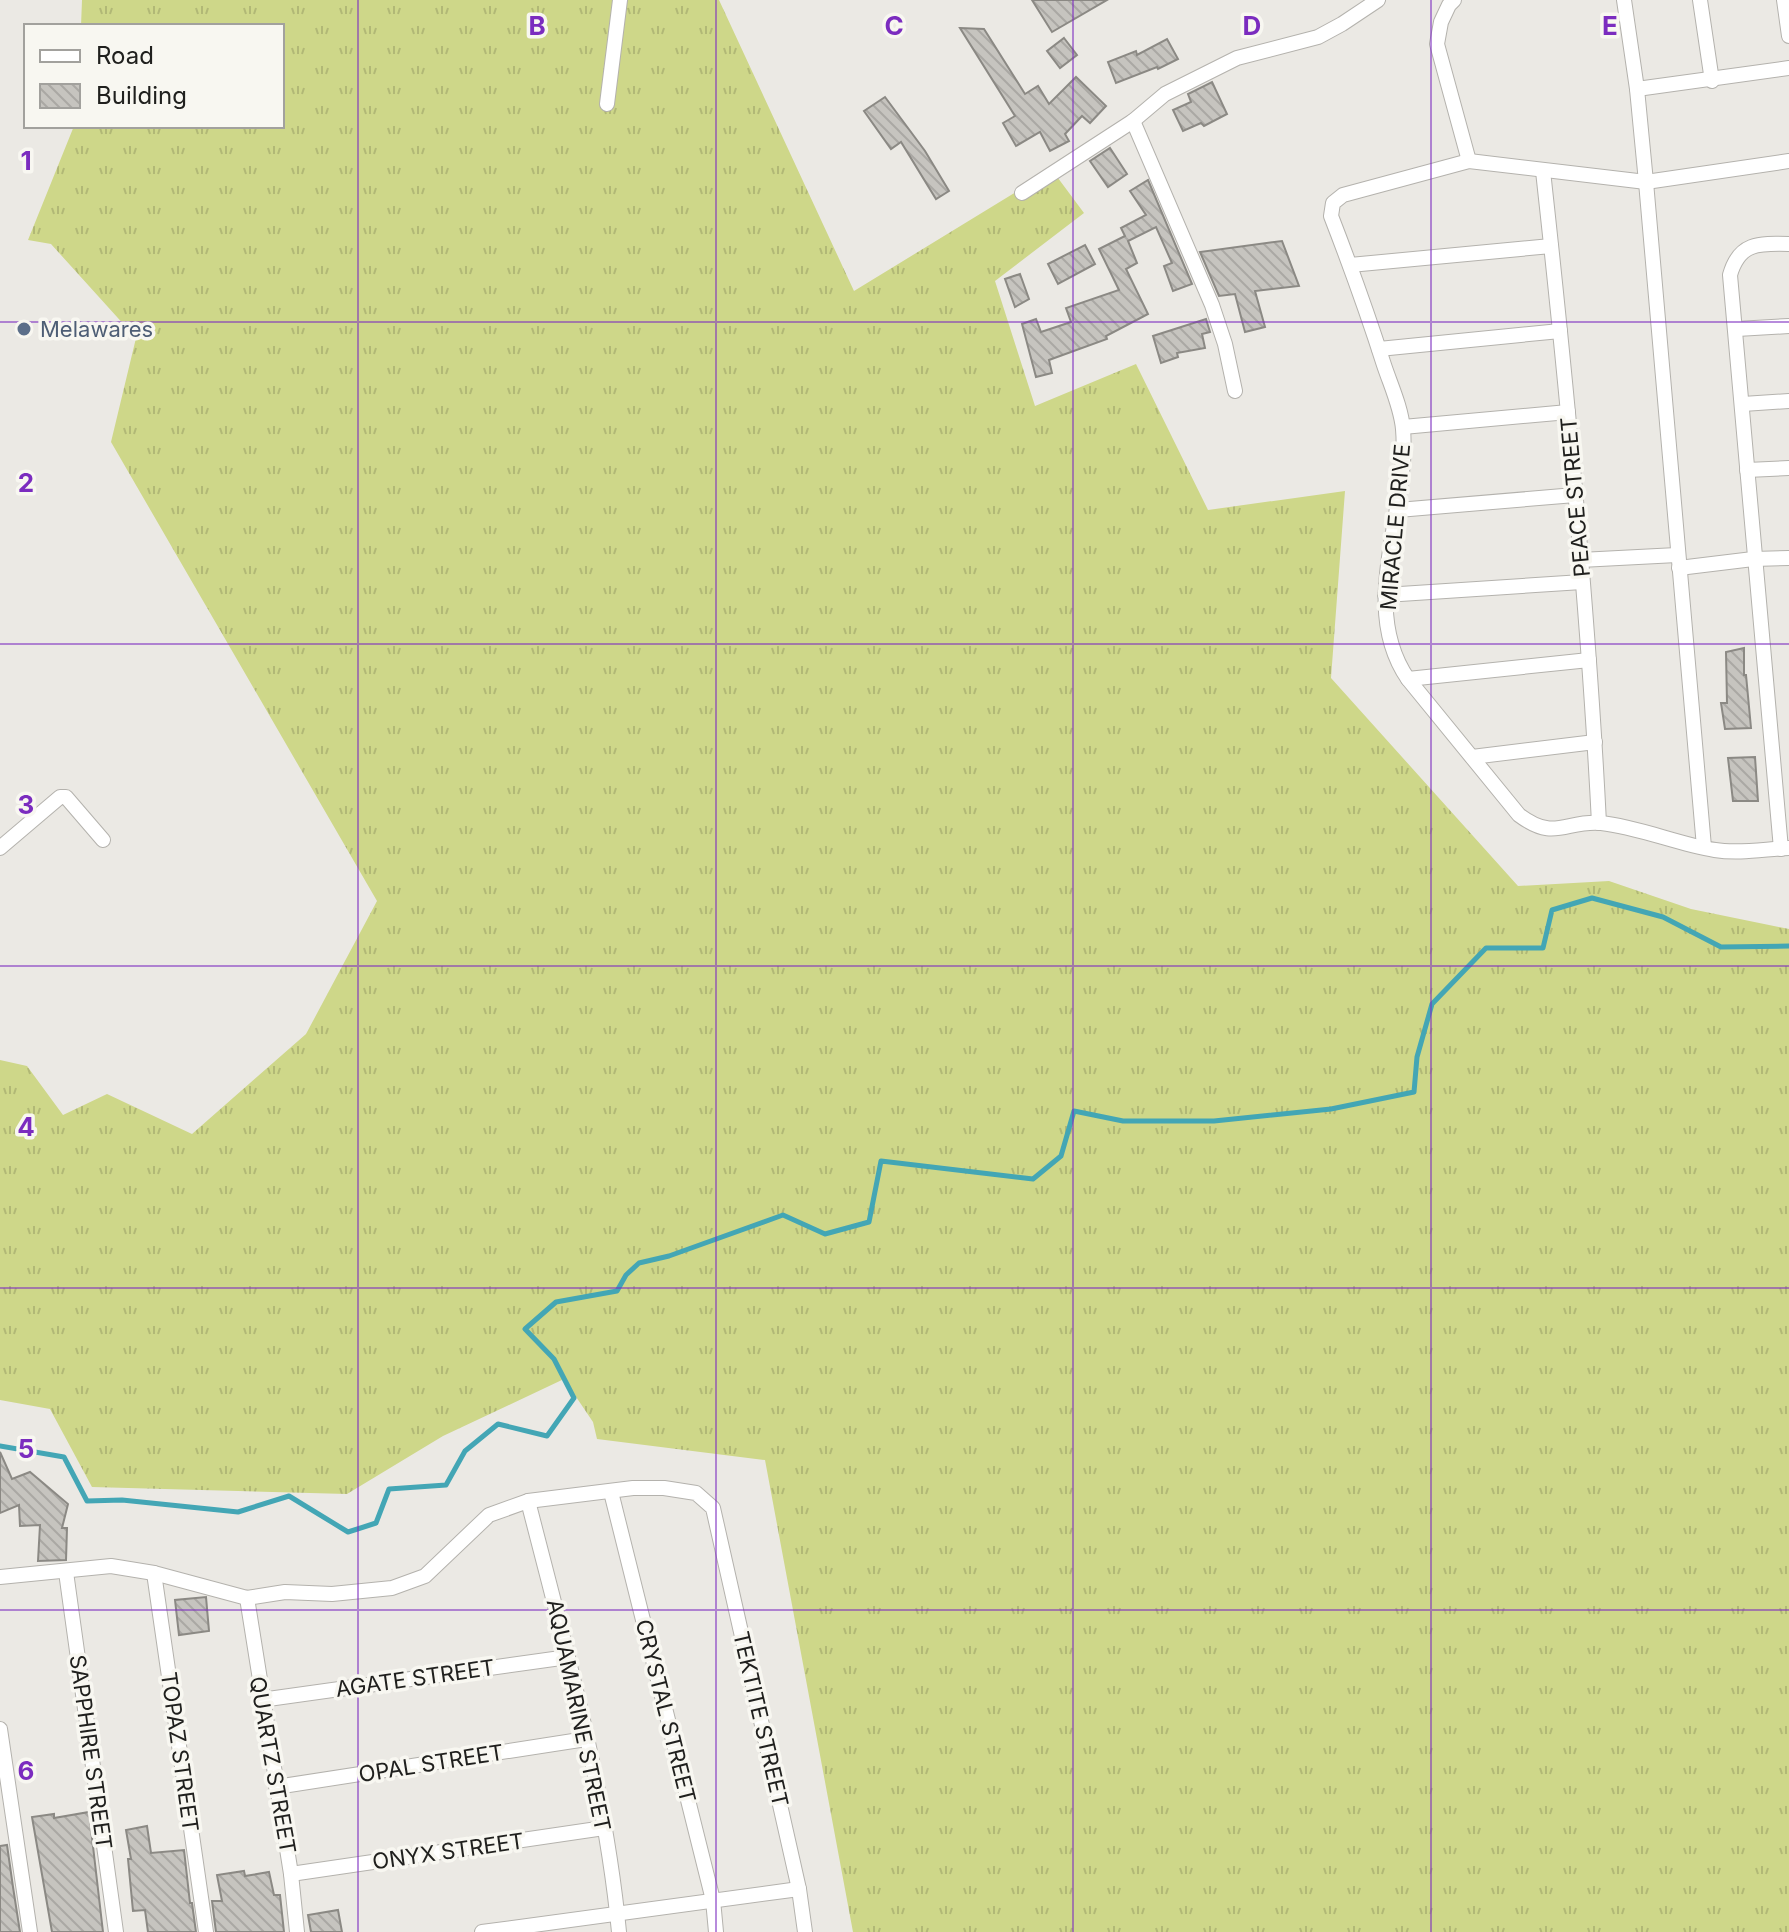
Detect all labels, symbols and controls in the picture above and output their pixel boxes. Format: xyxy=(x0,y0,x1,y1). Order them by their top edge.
text: B xyxy=(528,10,546,41)
text: C xyxy=(884,10,904,41)
text: D xyxy=(1243,10,1261,41)
text: E xyxy=(1602,10,1618,41)
legend xyxy=(24,24,284,128)
text: Road xyxy=(96,41,154,70)
text: Building xyxy=(96,81,187,110)
text: 1 xyxy=(20,145,32,176)
place label: Melawares xyxy=(40,316,153,342)
marker: Melawares xyxy=(15,320,33,338)
street label: PEACE STREET xyxy=(1555,416,1595,578)
street label: MIRACLE DRIVE xyxy=(1375,443,1415,611)
text: 2 xyxy=(18,467,34,498)
text: 3 xyxy=(18,789,34,820)
text: 4 xyxy=(17,1111,35,1142)
text: 5 xyxy=(18,1433,34,1464)
street label: AQUAMARINE STREET xyxy=(542,1597,616,1833)
street label: CRYSTAL STREET xyxy=(631,1617,701,1805)
street label: TEKTITE STREET xyxy=(728,1629,794,1809)
street label: SAPPHIRE STREET xyxy=(64,1653,118,1851)
street label: AGATE STREET xyxy=(334,1654,496,1702)
street label: TOPAZ STREET xyxy=(156,1670,204,1834)
street label: QUARTZ STREET xyxy=(245,1674,301,1856)
street label: OPAL STREET xyxy=(357,1739,505,1787)
text: 6 xyxy=(18,1755,34,1786)
street label: ONYX STREET xyxy=(371,1828,525,1874)

